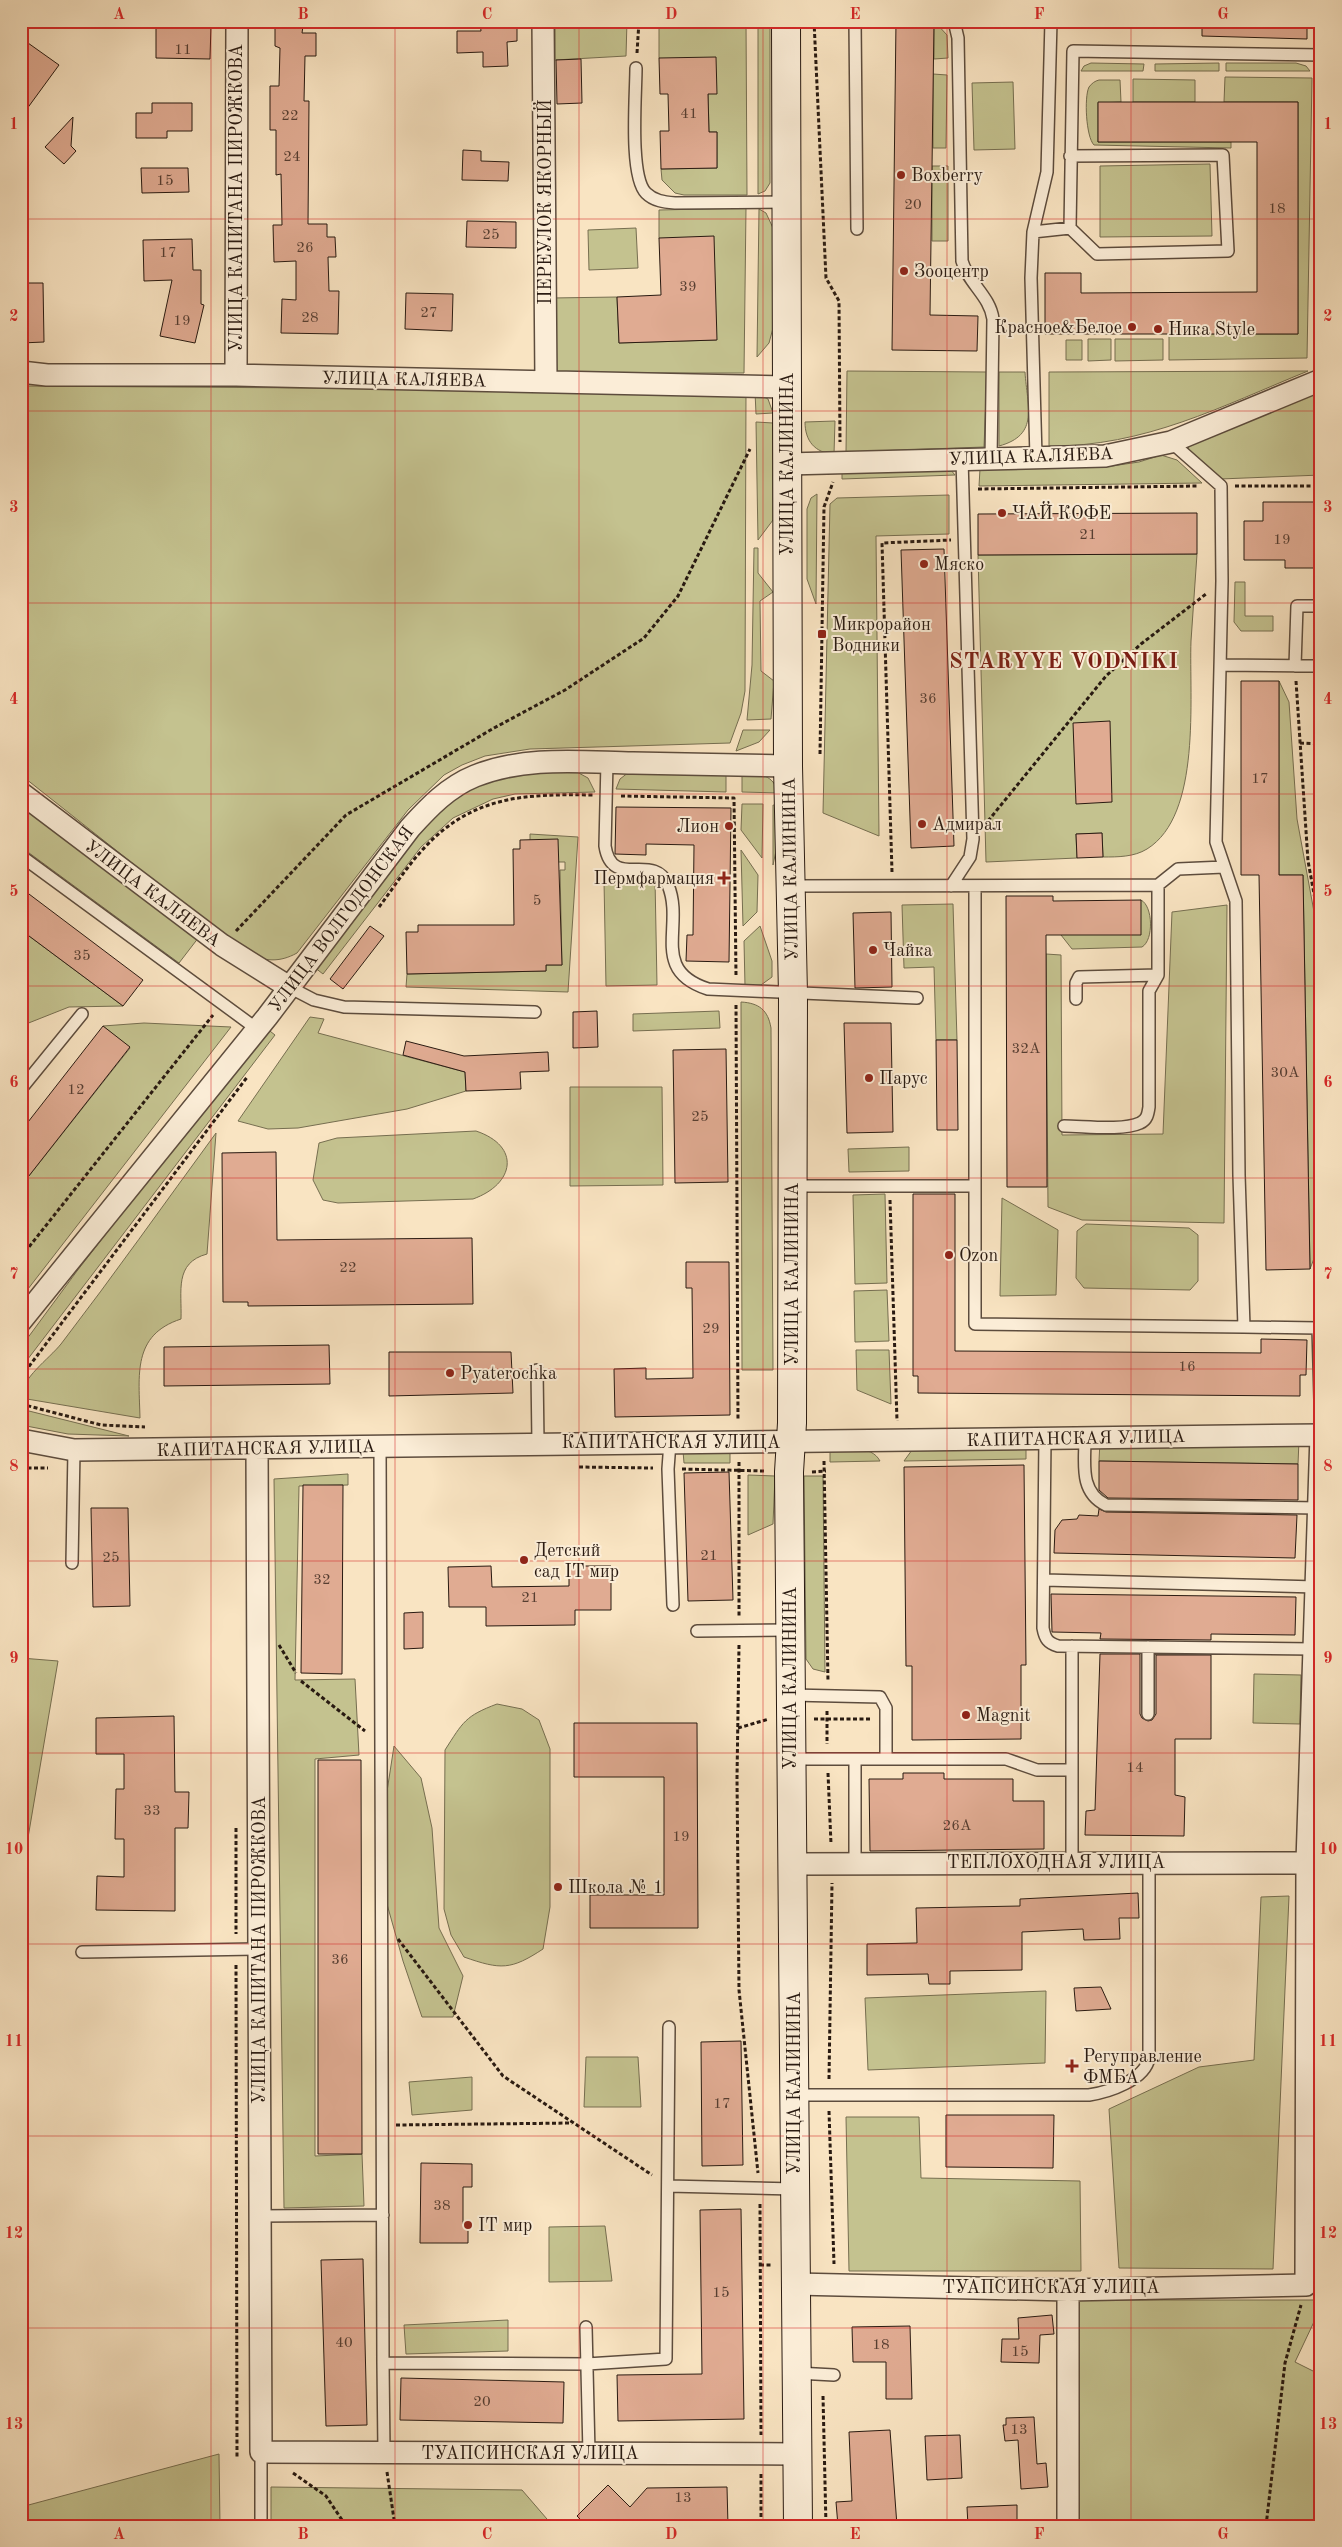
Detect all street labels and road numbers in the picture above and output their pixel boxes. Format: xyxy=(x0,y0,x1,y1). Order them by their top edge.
street label: УЛИЦА КАПИТАНА ПИРОЖКОВА xyxy=(228,44,246,352)
street label: ПЕРЕУЛОК ЯКОРНЫЙ xyxy=(533,99,555,305)
street label: УЛИЦА КАЛЯЕВА xyxy=(321,370,487,390)
street label: УЛИЦА КАЛИНИНА xyxy=(779,372,797,556)
street label: УЛИЦА КАЛЯЕВА xyxy=(948,445,1114,469)
street label: УЛИЦА КАЛИНИНА xyxy=(780,777,802,961)
street label: УЛИЦА ВОЛГОДОНСКАЯ xyxy=(266,823,417,1016)
street label: УЛИЦА КАЛЯЕВА xyxy=(81,837,224,951)
street label: УЛИЦА КАЛИНИНА xyxy=(784,1182,802,1366)
street label: КАПИТАНСКАЯ УЛИЦА xyxy=(966,1428,1186,1450)
street label: КАПИТАНСКАЯ УЛИЦА xyxy=(561,1434,781,1452)
street label: КАПИТАНСКАЯ УЛИЦА xyxy=(156,1438,376,1460)
street label: УЛИЦА КАЛИНИНА xyxy=(782,1586,800,1770)
street label: УЛИЦА КАПИТАНА ПИРОЖКОВА xyxy=(251,1796,269,2104)
street label: ТЕПЛОХОДНАЯ УЛИЦА xyxy=(947,1854,1165,1872)
street label: УЛИЦА КАЛИНИНА xyxy=(786,1991,804,2175)
street label: ТУАПСИНСКАЯ УЛИЦА xyxy=(942,2279,1160,2297)
street label: ТУАПСИНСКАЯ УЛИЦА xyxy=(421,2445,639,2463)

